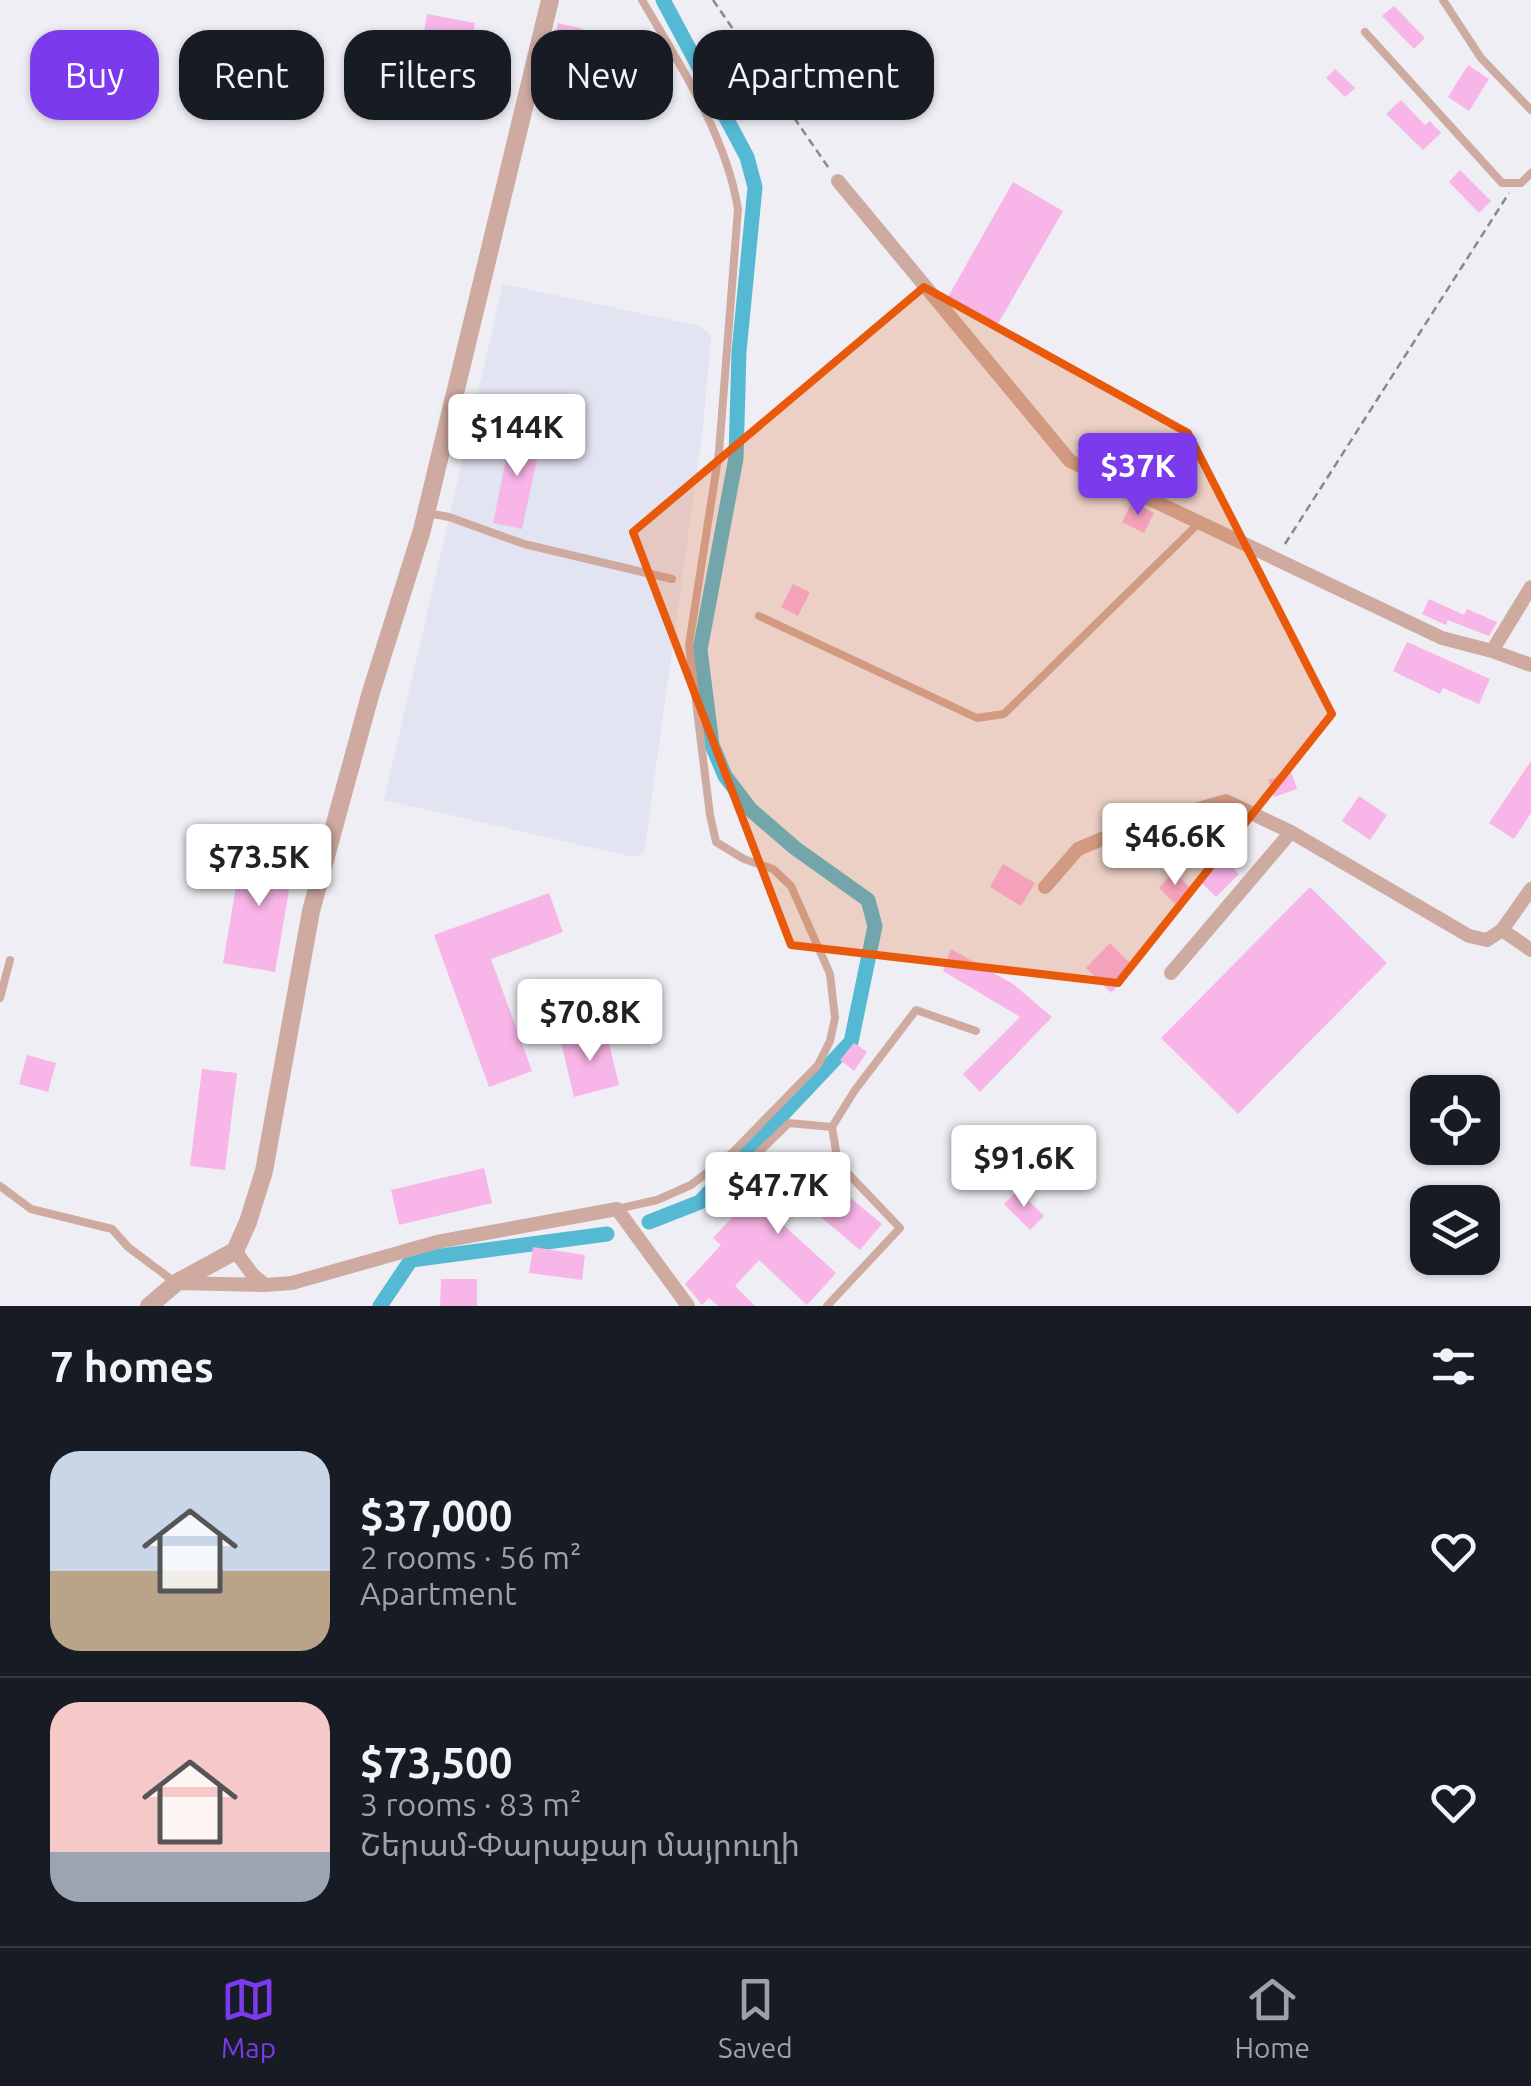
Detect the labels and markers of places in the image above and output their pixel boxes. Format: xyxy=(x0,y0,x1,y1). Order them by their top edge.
pin: $144K xyxy=(447,394,587,479)
pin: $37K xyxy=(1079,433,1197,518)
pin: $46.6K xyxy=(1094,803,1256,888)
pin: $73.5K xyxy=(178,824,340,909)
pin: $70.8K xyxy=(509,979,671,1064)
pin: $91.6K xyxy=(943,1125,1105,1210)
pin: $47.7K xyxy=(697,1152,859,1237)

